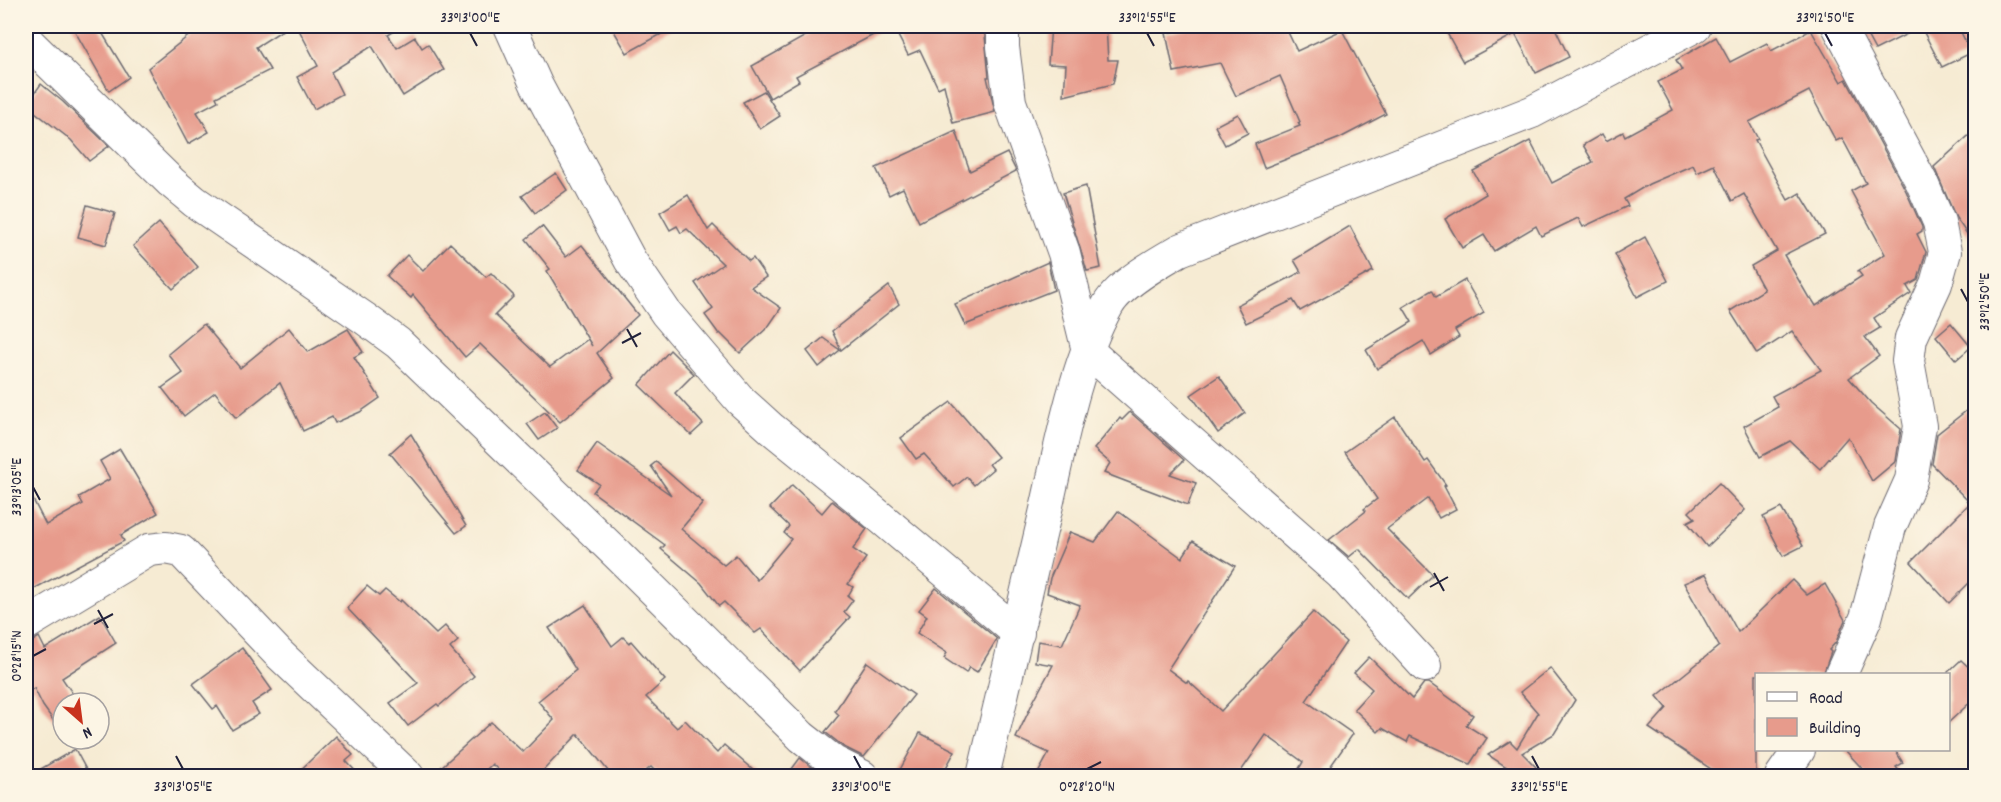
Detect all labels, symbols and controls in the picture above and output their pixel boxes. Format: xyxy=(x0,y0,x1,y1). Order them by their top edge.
text: 33°13'00"E xyxy=(440,8,500,30)
text: 33°12'55"E xyxy=(1119,8,1176,30)
text: 33°12'50"E xyxy=(1796,8,1854,30)
text: 33°12'50"E xyxy=(1975,273,1997,331)
text: 33°13'05"E xyxy=(7,458,29,516)
text: 0°28'15"N xyxy=(7,630,29,682)
legend xyxy=(1755,673,1950,751)
text: Road xyxy=(1809,687,1843,712)
north arrow xyxy=(51,691,111,751)
text: Building xyxy=(1809,717,1861,742)
text: N xyxy=(78,720,96,744)
text: 33°13'05"E xyxy=(154,777,212,799)
text: 33°13'00"E xyxy=(831,777,891,799)
text: 0°28'20"N xyxy=(1059,777,1115,799)
text: 33°12'55"E xyxy=(1511,777,1568,799)

